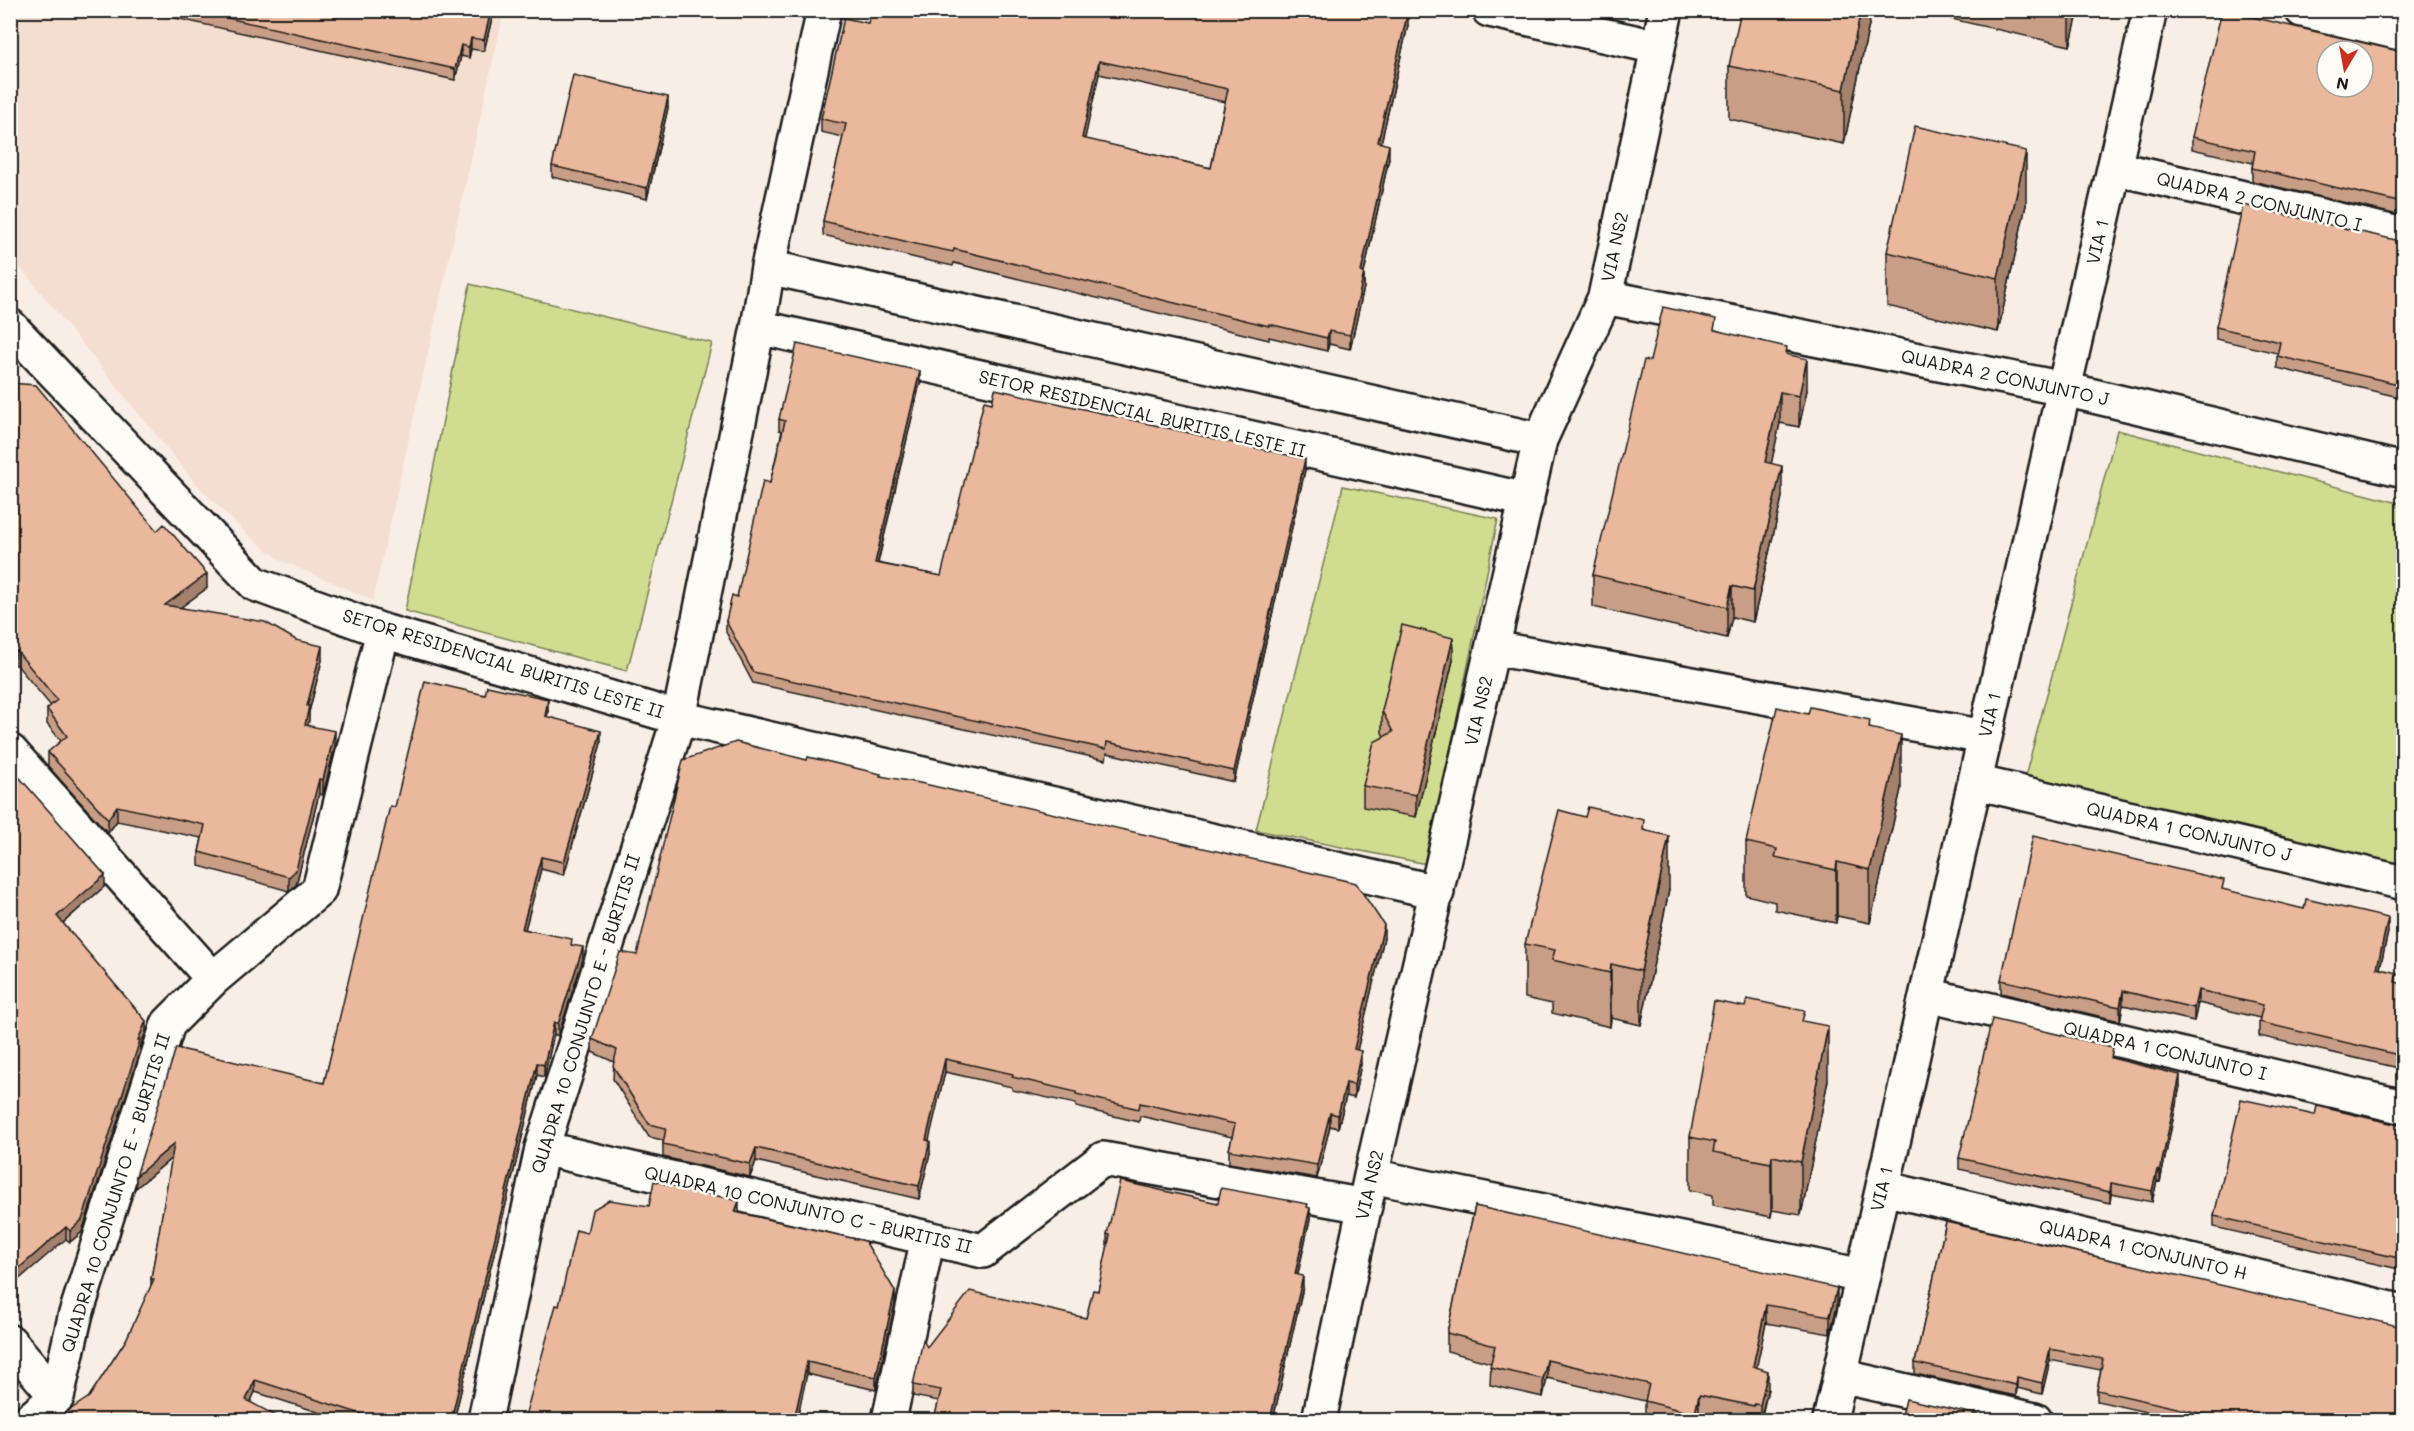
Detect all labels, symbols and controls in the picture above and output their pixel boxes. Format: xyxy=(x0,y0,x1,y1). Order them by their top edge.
north arrow xyxy=(2315,39,2375,99)
text: N xyxy=(2334,73,2350,96)
street label: QUADRA 2 CONJUNTO I xyxy=(2154,166,2364,236)
street label: VIA NS2 xyxy=(1595,210,1633,284)
street label: VIA 1 xyxy=(2080,217,2114,267)
street label: QUADRA 2 CONJUNTO J xyxy=(1899,343,2111,411)
street label: SETOR RESIDENCIAL BURITIS LESTE II xyxy=(977,364,1308,462)
street label: SETOR RESIDENCIAL BURITIS LESTE II xyxy=(340,603,667,723)
street label: VIA NS2 xyxy=(1458,673,1498,748)
street label: VIA 1 xyxy=(1972,690,2006,740)
street label: QUADRA 1 CONJUNTO J xyxy=(2084,796,2294,866)
street label: QUADRA 10 CONJUNTO E - BURITIS II xyxy=(525,851,645,1176)
street label: QUADRA 1 CONJUNTO I xyxy=(2061,1015,2269,1085)
street label: QUADRA 10 CONJUNTO E - BURITIS II xyxy=(55,1030,175,1355)
street label: VIA NS2 xyxy=(1349,1147,1389,1222)
street label: QUADRA 10 CONJUNTO C - BURITIS II xyxy=(642,1160,974,1258)
street label: VIA 1 xyxy=(1864,1164,1898,1214)
street label: QUADRA 1 CONJUNTO H xyxy=(2037,1213,2250,1285)

